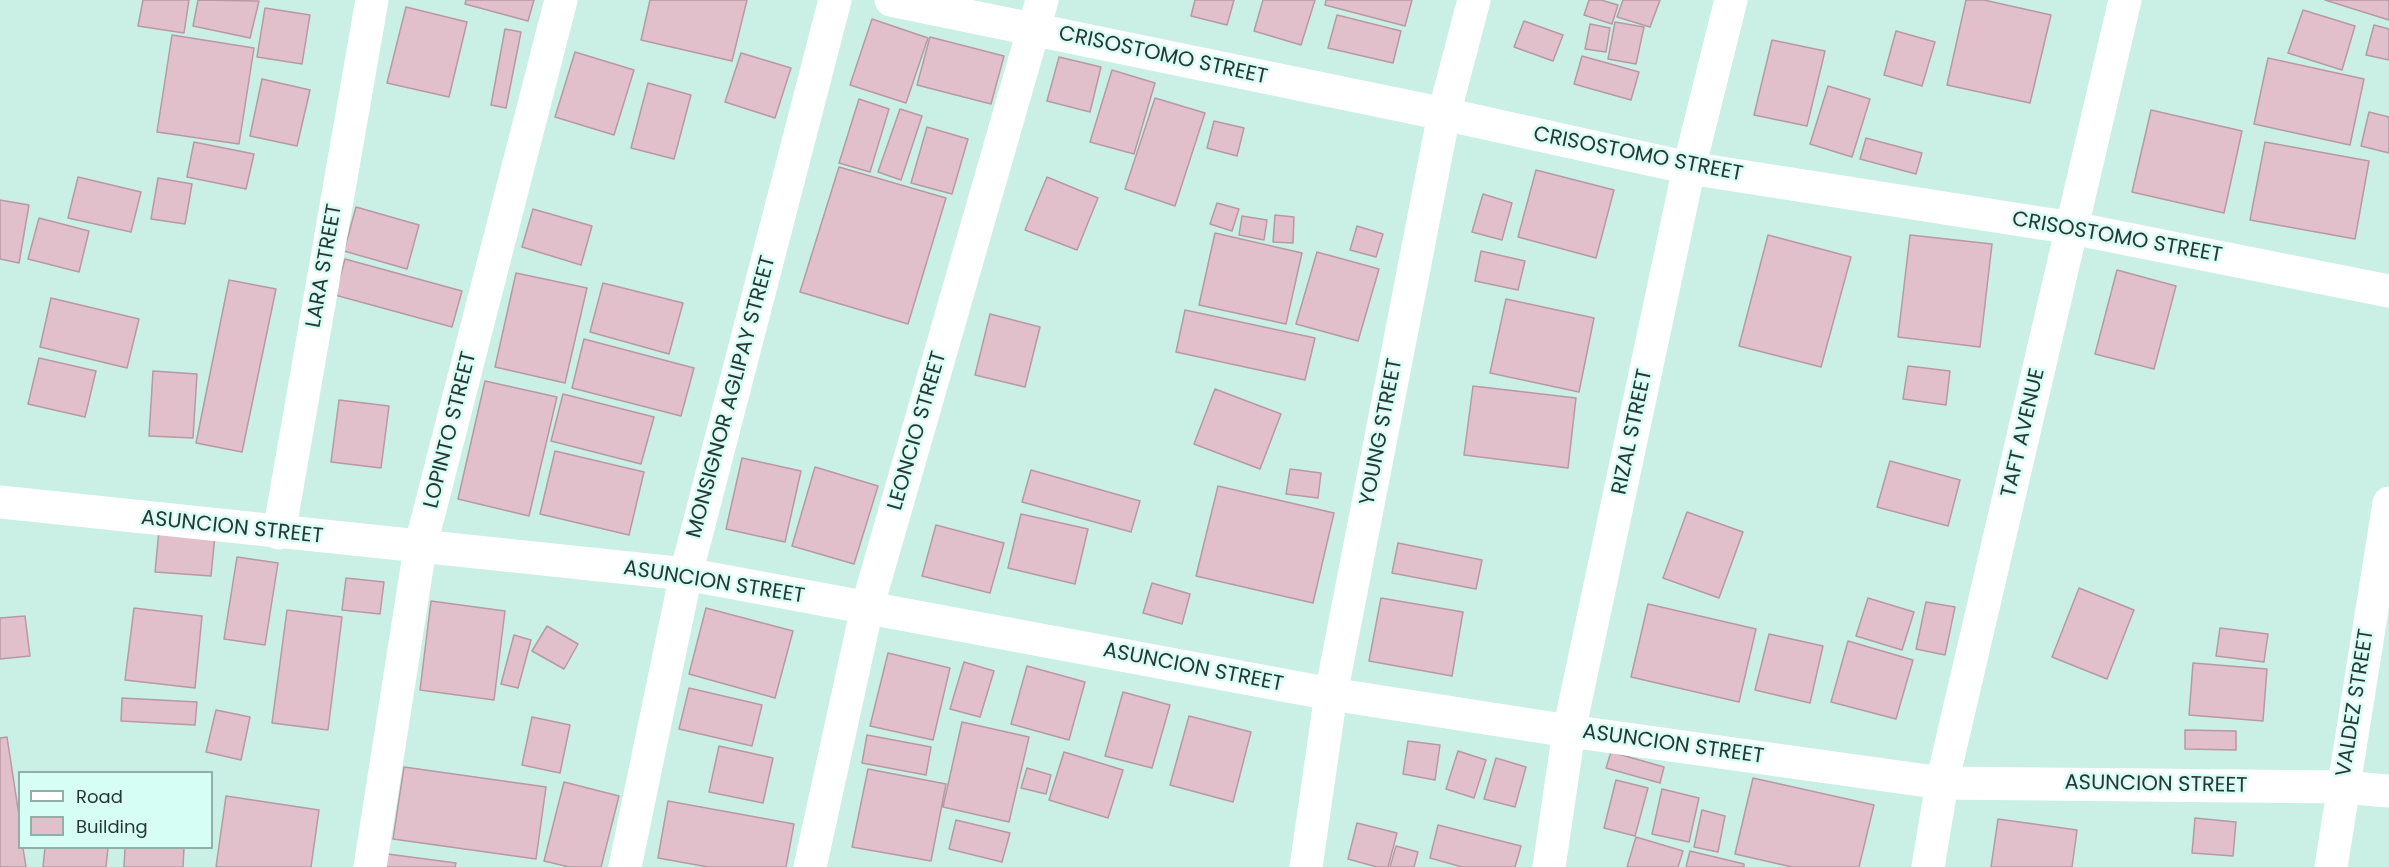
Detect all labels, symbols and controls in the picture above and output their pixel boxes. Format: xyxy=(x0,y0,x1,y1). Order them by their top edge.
street label: CRISOSTOMO STREET xyxy=(1056,22,1270,90)
street label: CRISOSTOMO STREET xyxy=(1531,122,1745,188)
street label: LARA STREET xyxy=(302,202,348,330)
street label: CRISOSTOMO STREET xyxy=(2010,207,2224,269)
street label: MONSIGNOR AGLIPAY STREET xyxy=(682,253,782,541)
street label: LOPINTO STREET xyxy=(419,349,483,511)
street label: LEONCIO STREET xyxy=(883,349,953,513)
street label: YOUNG STREET xyxy=(1355,356,1409,508)
street label: TAFT AVENUE xyxy=(1997,366,2051,500)
street label: RIZAL STREET xyxy=(1607,367,1659,497)
street label: ASUNCION STREET xyxy=(140,506,324,550)
street label: ASUNCION STREET xyxy=(622,556,806,610)
street label: VALDEZ STREET xyxy=(2332,627,2380,779)
street label: ASUNCION STREET xyxy=(1101,638,1285,698)
street label: ASUNCION STREET xyxy=(1581,720,1765,770)
legend xyxy=(18,771,213,849)
street label: ASUNCION STREET xyxy=(2064,771,2248,799)
text: Road xyxy=(76,784,123,809)
text: Building xyxy=(76,814,148,839)

